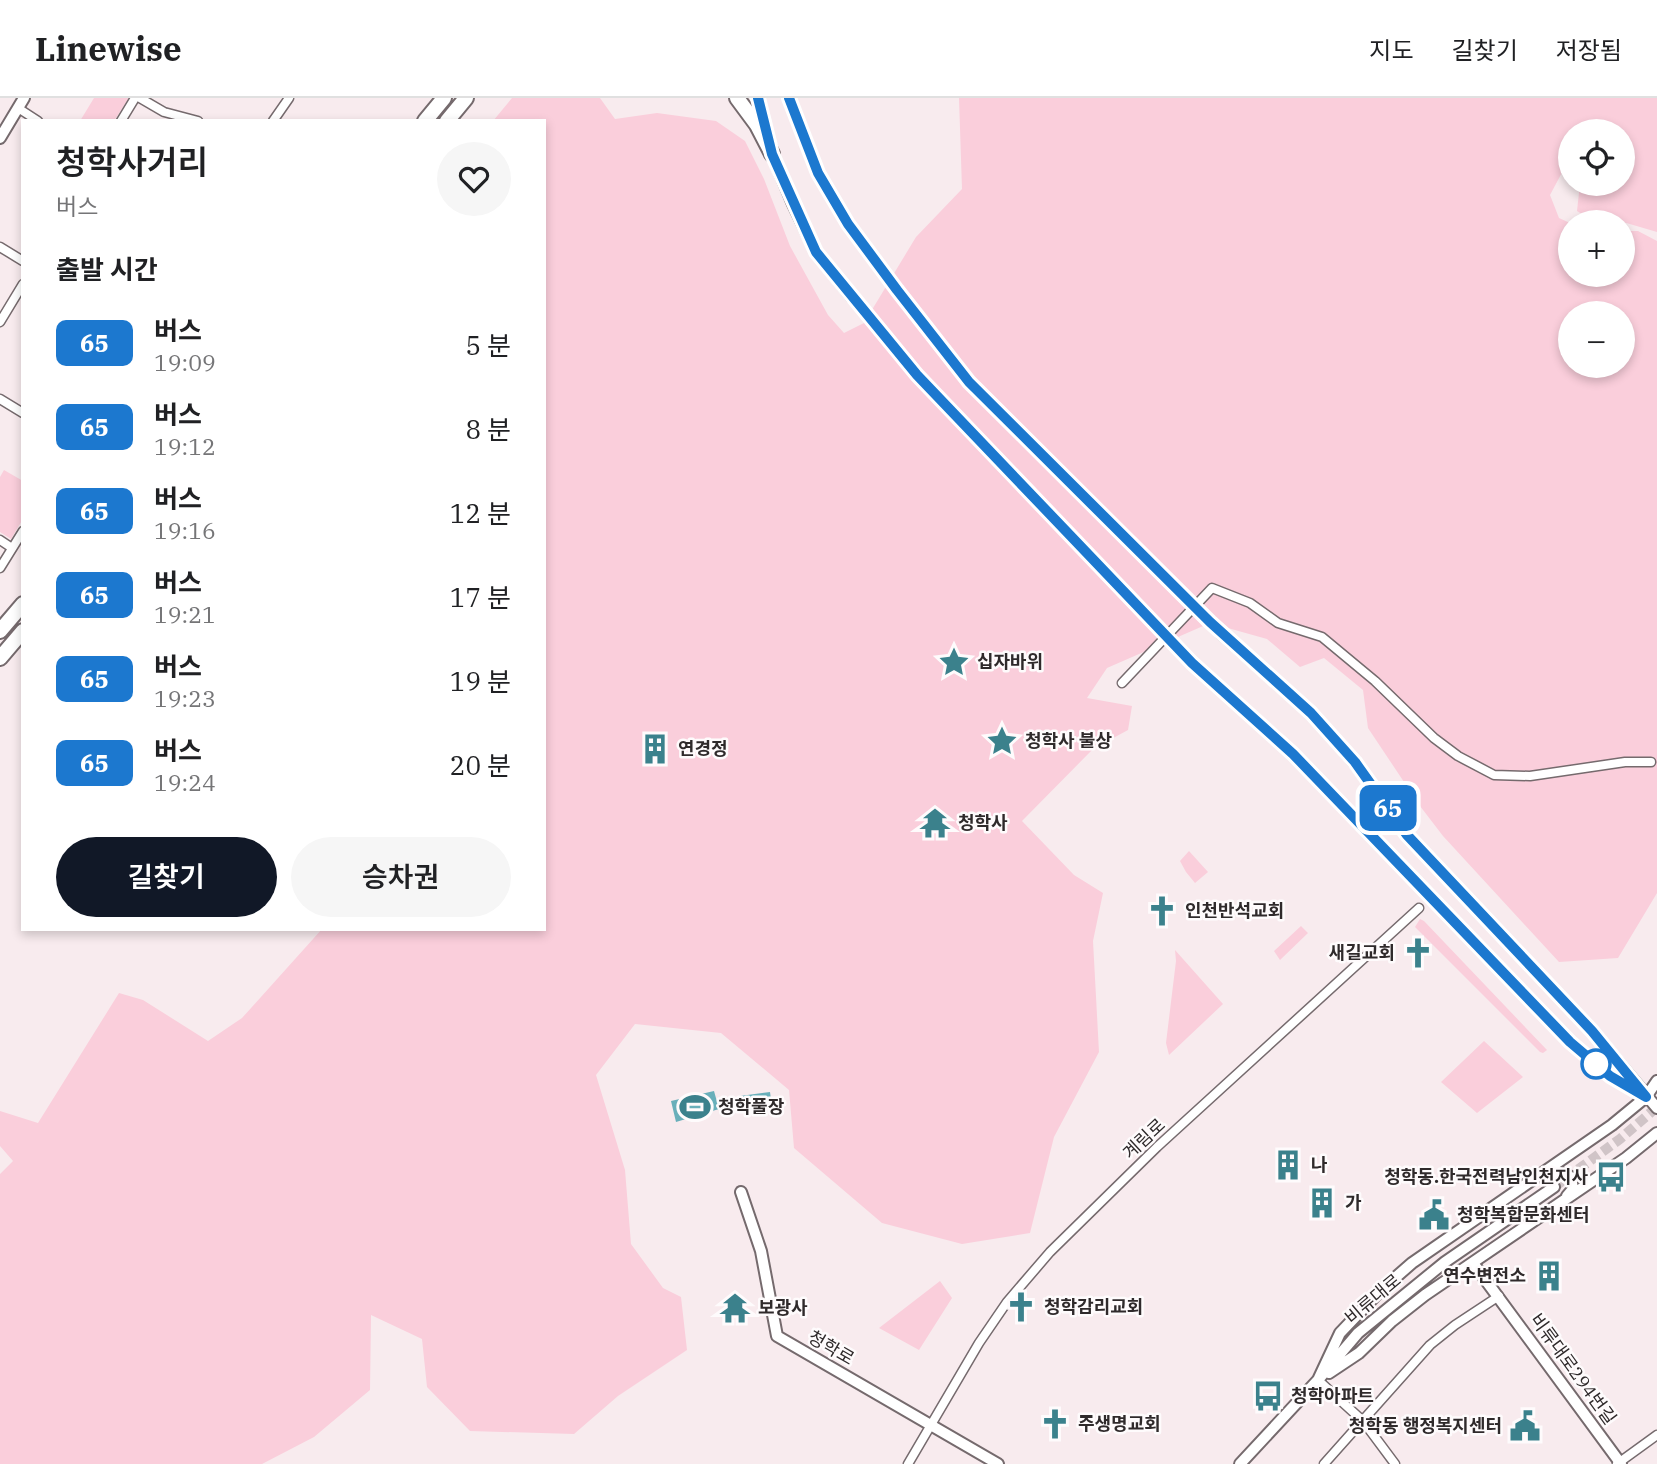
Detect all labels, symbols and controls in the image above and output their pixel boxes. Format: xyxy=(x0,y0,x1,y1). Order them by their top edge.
text: Linewise xyxy=(35,27,182,70)
text: 지도 xyxy=(1369,34,1414,66)
text: 길찾기 xyxy=(1452,34,1518,66)
text: 저장됨 xyxy=(1556,34,1622,66)
map controls xyxy=(1558,119,1635,378)
button: locate xyxy=(1558,119,1635,196)
text: 청학사거리 xyxy=(56,140,208,183)
button: heart xyxy=(437,142,511,216)
text: 버스 xyxy=(56,191,98,221)
button: + xyxy=(1558,210,1635,287)
text: 출발 시간 xyxy=(56,252,158,286)
button: − xyxy=(1558,301,1635,378)
text: 버스 xyxy=(154,313,202,347)
text: 65 xyxy=(80,327,109,359)
text: 5 분 xyxy=(465,328,511,362)
text: 19:09 xyxy=(154,347,216,377)
text: 버스 xyxy=(154,397,202,431)
text: 65 xyxy=(80,411,109,443)
text: 8 분 xyxy=(465,412,511,446)
text: 19:12 xyxy=(154,431,216,461)
text: 버스 xyxy=(154,481,202,515)
text: 65 xyxy=(80,495,109,527)
text: 12 분 xyxy=(450,496,511,530)
text: 19:16 xyxy=(154,515,216,545)
text: 버스 xyxy=(154,565,202,599)
text: 65 xyxy=(80,579,109,611)
text: 17 분 xyxy=(450,580,511,614)
text: 19:21 xyxy=(154,599,216,629)
place icon: 십자바위 xyxy=(937,645,971,679)
text: 버스 xyxy=(154,649,202,683)
place label: 십자바위 xyxy=(977,650,1043,673)
text: 65 xyxy=(80,663,109,695)
text: 19 분 xyxy=(450,664,511,698)
text: 19:23 xyxy=(154,683,216,713)
place icon: 청학사 불상 xyxy=(985,724,1019,758)
place label: 청학사 불상 xyxy=(1025,729,1112,752)
building icon: 연경정 xyxy=(638,732,672,766)
text: 버스 xyxy=(154,733,202,767)
place label: 연경정 xyxy=(678,737,728,760)
text: 65 xyxy=(80,747,109,779)
text: 20 분 xyxy=(450,748,511,782)
text: 19:24 xyxy=(154,767,216,797)
line badge: 65 xyxy=(1356,785,1420,831)
text: 65 xyxy=(1374,792,1402,824)
temple icon: 청학사 xyxy=(918,806,952,840)
place label: 청학사 xyxy=(958,811,1008,834)
button: 길찾기 xyxy=(56,837,277,917)
button: 승차권 xyxy=(291,837,511,917)
church icon: 인천반석교회 xyxy=(1145,894,1179,928)
place label: 인천반석교회 xyxy=(1185,899,1284,922)
church icon: 새길교회 xyxy=(1401,936,1435,970)
place label: 새길교회 xyxy=(1329,941,1395,964)
unlabelled marker xyxy=(1581,1049,1611,1079)
sports icon: 청학풀장 xyxy=(678,1090,712,1124)
place label: 청학풀장 xyxy=(718,1095,785,1118)
street label: 계림로 xyxy=(1118,1113,1170,1164)
building icon: 나 xyxy=(1271,1148,1305,1182)
place label: 나 xyxy=(1311,1153,1328,1176)
bus stop icon: 청학동.한국전력남인천지사 xyxy=(1594,1160,1628,1194)
place label: 청학동.한국전력남인천지사 xyxy=(1384,1165,1588,1188)
building icon: 가 xyxy=(1305,1186,1339,1220)
place label: 가 xyxy=(1345,1191,1362,1214)
public building icon: 청학복합문화센터 xyxy=(1417,1198,1451,1232)
place label: 청학복합문화센터 xyxy=(1457,1203,1589,1226)
building icon: 연수변전소 xyxy=(1532,1259,1566,1293)
place label: 연수변전소 xyxy=(1443,1264,1526,1287)
street label: 비류대로 xyxy=(1340,1269,1405,1329)
church icon: 청학감리교회 xyxy=(1004,1290,1038,1324)
temple icon: 보광사 xyxy=(718,1291,752,1325)
place label: 청학감리교회 xyxy=(1044,1295,1143,1318)
place label: 보광사 xyxy=(758,1296,808,1319)
street label: 비류대로294번길 xyxy=(1525,1309,1621,1429)
street label: 청학로 xyxy=(804,1325,859,1370)
bus stop icon: 청학아파트 xyxy=(1251,1379,1285,1413)
place label: 청학아파트 xyxy=(1291,1384,1374,1407)
church icon: 주생명교회 xyxy=(1038,1407,1072,1441)
public building icon: 청학동 행정복지센터 xyxy=(1508,1409,1542,1443)
place label: 주생명교회 xyxy=(1078,1412,1161,1435)
place label: 청학동 행정복지센터 xyxy=(1349,1414,1502,1437)

